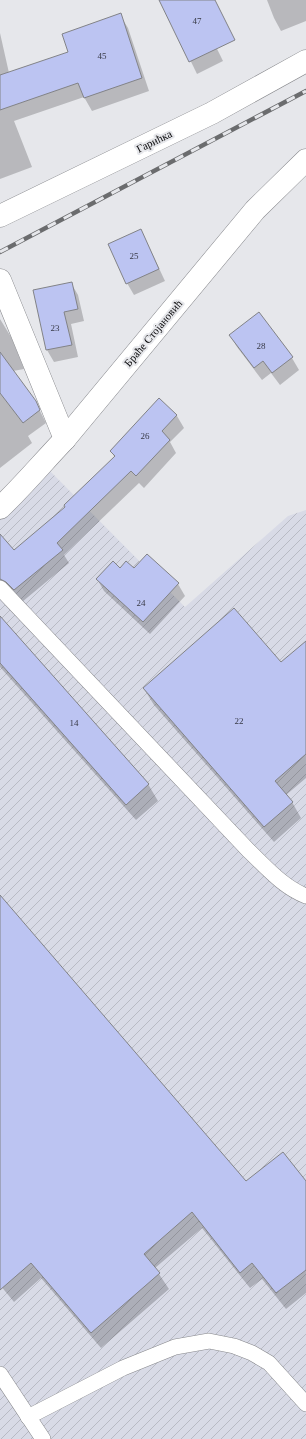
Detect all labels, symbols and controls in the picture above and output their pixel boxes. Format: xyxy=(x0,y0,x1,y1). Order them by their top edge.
house number: 47 xyxy=(193,16,202,26)
house number: 45 xyxy=(98,51,107,61)
street label: Гарићка xyxy=(134,127,174,155)
house number: 25 xyxy=(130,251,139,261)
street label: Браће Стојановић xyxy=(122,297,185,369)
house number: 23 xyxy=(51,323,60,333)
house number: 28 xyxy=(257,341,266,351)
house number: 26 xyxy=(141,431,150,441)
house number: 24 xyxy=(137,598,146,608)
house number: 22 xyxy=(235,716,244,726)
house number: 14 xyxy=(70,718,79,728)

